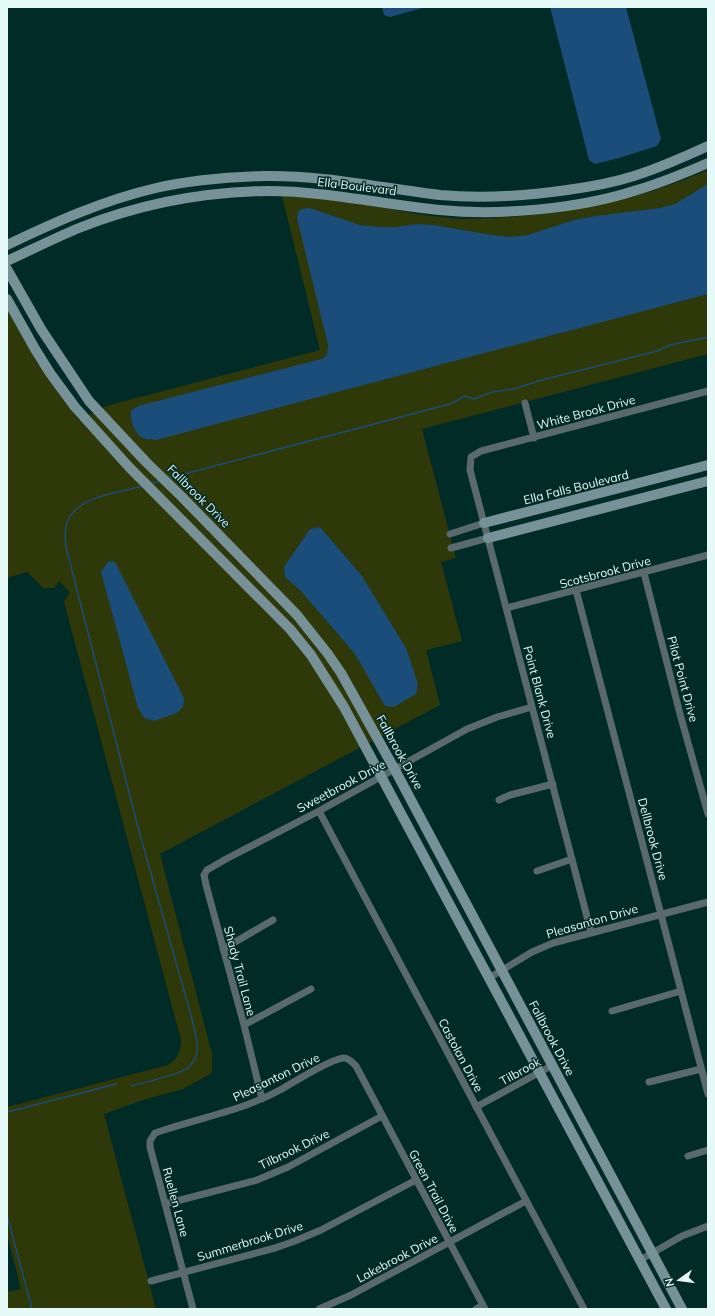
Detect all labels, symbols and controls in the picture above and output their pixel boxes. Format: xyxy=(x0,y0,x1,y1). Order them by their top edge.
street label: Ella Boulevard xyxy=(317,174,397,198)
street label: White Brook Drive xyxy=(535,392,637,432)
street label: Fallbrook Drive xyxy=(164,461,234,531)
street label: Ella Falls Boulevard xyxy=(522,467,630,507)
street label: Scotsbrook Drive xyxy=(558,553,652,591)
street label: Pilot Point Drive xyxy=(664,634,702,724)
street label: Point Blank Drive xyxy=(520,644,560,740)
street label: Fallbrook Drive xyxy=(373,712,427,792)
street label: Sweetbrook Drive xyxy=(294,756,388,816)
street label: Dellbrook Drive xyxy=(635,796,671,882)
street label: Pleasanton Drive xyxy=(544,901,640,941)
street label: Shady Trail Lane xyxy=(221,924,259,1018)
street label: Fallbrook Drive xyxy=(526,998,578,1078)
street label: Castolan Drive xyxy=(435,1016,487,1094)
street label: Pleasanton Drive xyxy=(230,1049,322,1105)
street label: Tilbrook xyxy=(497,1053,544,1088)
street label: Tilbrook Drive xyxy=(256,1126,332,1172)
street label: Green Trail Drive xyxy=(406,1147,462,1235)
street label: Ruellen Lane xyxy=(160,1166,192,1238)
street label: Summerbrook Drive xyxy=(195,1218,305,1264)
street label: Lakebrook Drive xyxy=(354,1230,440,1286)
north arrow xyxy=(659,1260,699,1300)
text: N xyxy=(661,1277,677,1288)

